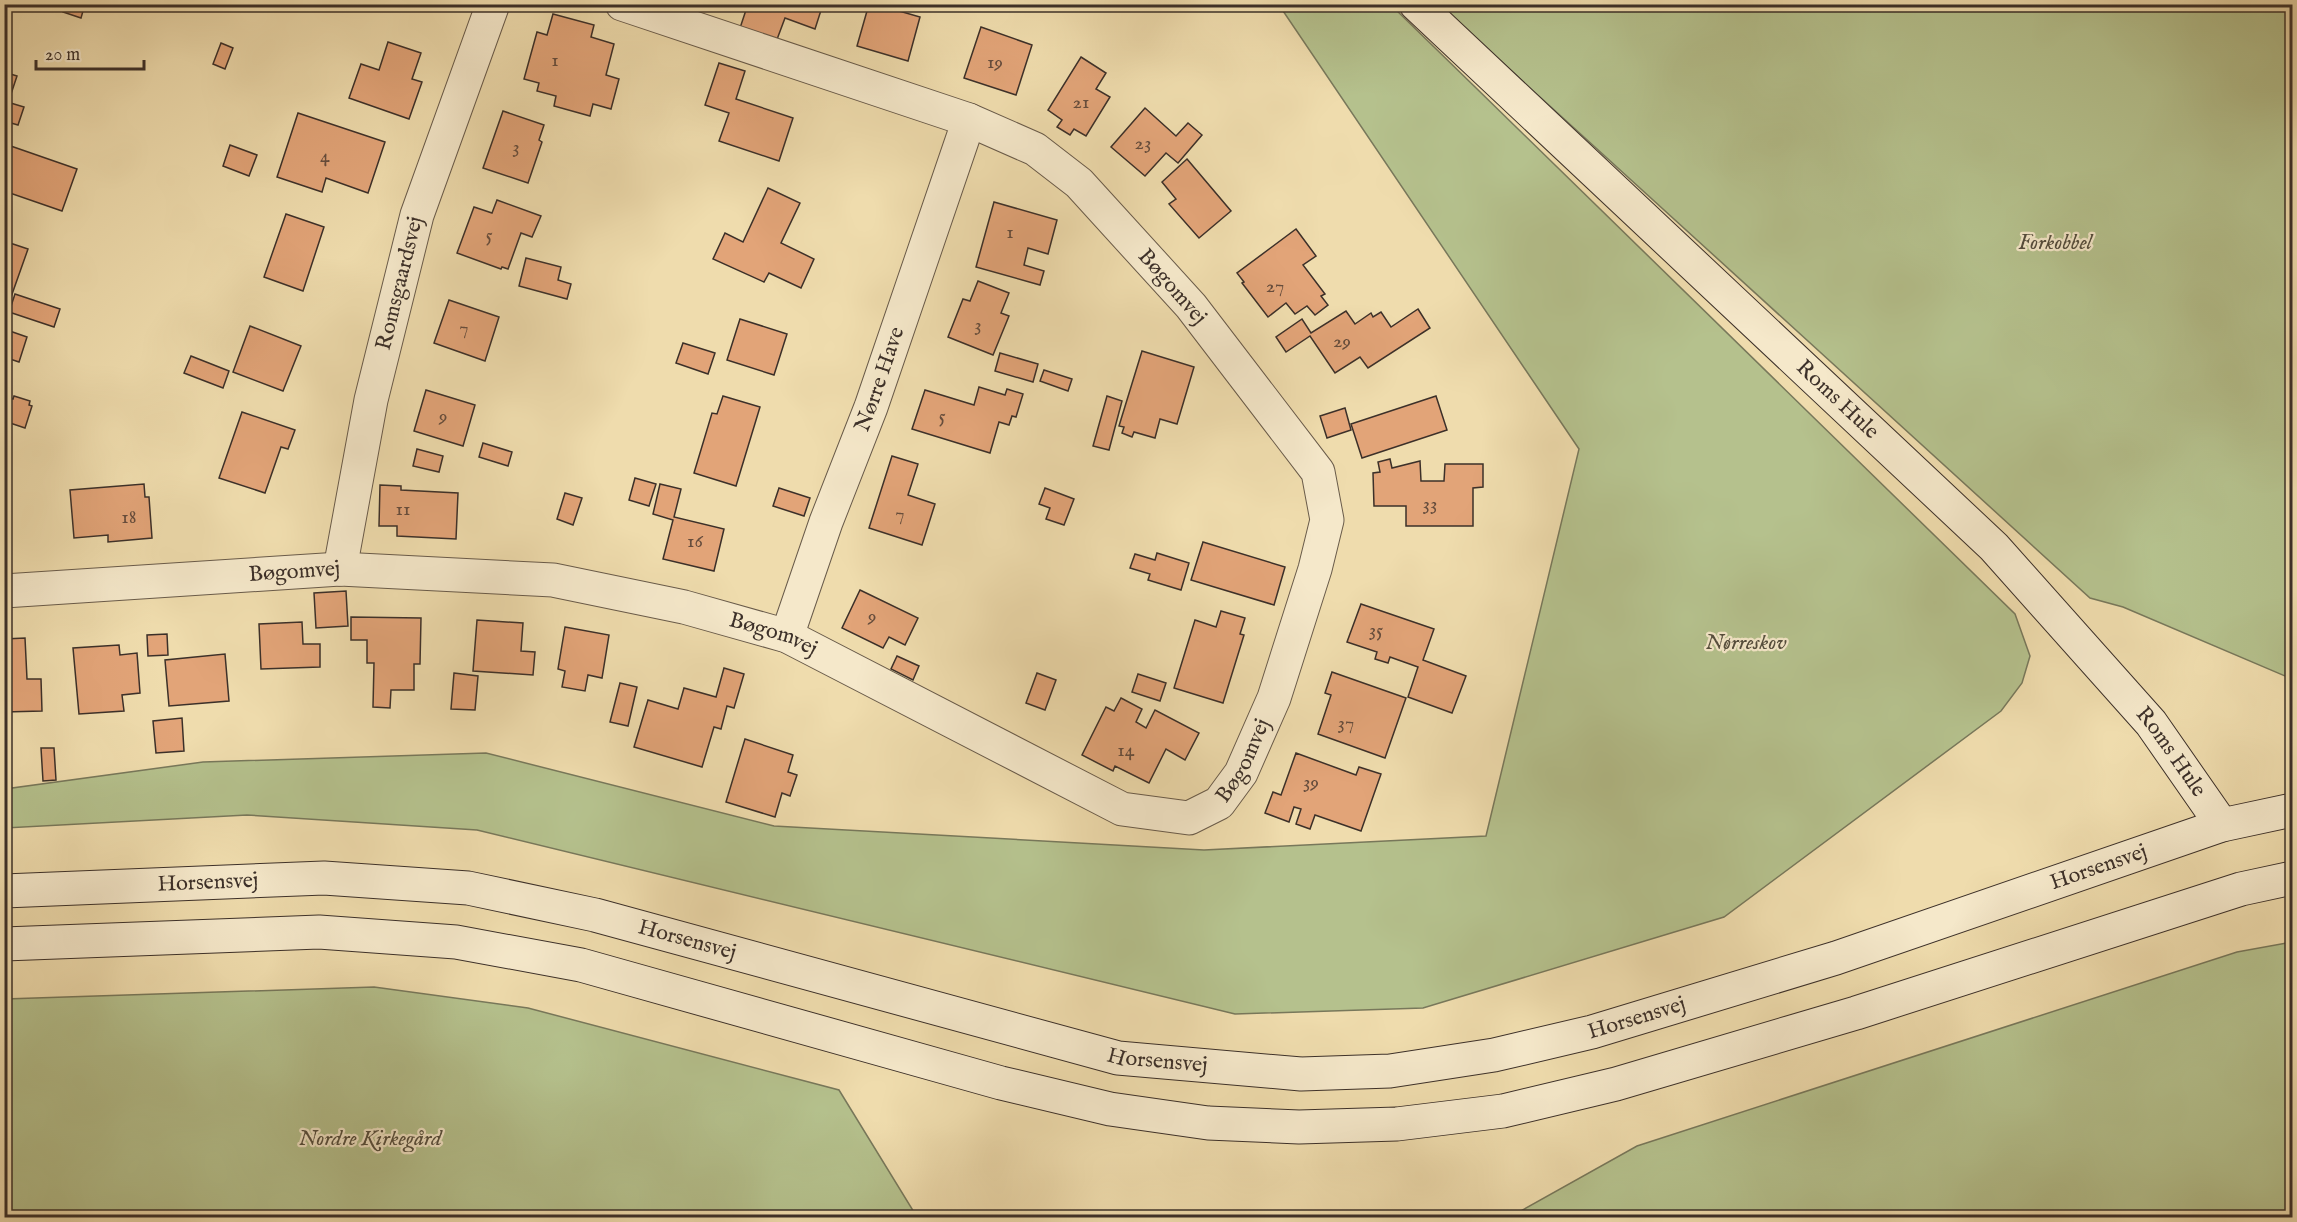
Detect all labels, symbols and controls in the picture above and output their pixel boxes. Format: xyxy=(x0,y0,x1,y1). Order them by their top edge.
scale bar xyxy=(36,33,144,71)
text: 20 m xyxy=(45,44,80,67)
house number: 1 xyxy=(551,48,559,73)
house number: 19 xyxy=(987,50,1003,75)
house number: 21 xyxy=(1073,90,1089,115)
house number: 23 xyxy=(1135,131,1151,156)
house number: 3 xyxy=(512,135,520,160)
house number: 4 xyxy=(320,144,330,169)
street label: Romsgaardsvej xyxy=(370,214,430,353)
house number: 1 xyxy=(1006,220,1014,245)
house number: 5 xyxy=(485,223,493,248)
park label: Forkobbel xyxy=(2018,229,2094,257)
street label: Bøgomvej xyxy=(1131,243,1213,331)
house number: 27 xyxy=(1266,274,1284,299)
house number: 3 xyxy=(974,313,982,338)
house number: 7 xyxy=(459,316,469,341)
street label: Nørre Have xyxy=(849,323,911,436)
house number: 29 xyxy=(1333,329,1351,354)
street label: Roms Hule xyxy=(1790,354,1885,446)
house number: 9 xyxy=(438,404,447,429)
house number: 5 xyxy=(938,404,946,429)
house number: 33 xyxy=(1423,492,1437,517)
house number: 11 xyxy=(396,497,410,522)
house number: 7 xyxy=(895,502,905,527)
house number: 18 xyxy=(121,505,137,530)
house number: 16 xyxy=(687,529,704,554)
street label: Bøgomvej xyxy=(248,555,341,589)
house number: 9 xyxy=(867,604,876,629)
street label: Bøgomvej xyxy=(726,606,822,663)
house number: 35 xyxy=(1369,618,1383,643)
park label: Nørreskov xyxy=(1705,629,1787,657)
street label: Roms Hule xyxy=(2129,701,2212,803)
house number: 37 xyxy=(1338,711,1354,736)
street label: Bøgomvej xyxy=(1210,714,1277,809)
house number: 14 xyxy=(1117,738,1135,763)
house number: 39 xyxy=(1303,770,1319,795)
street label: Horsensvej xyxy=(2046,838,2151,897)
street label: Horsensvej xyxy=(157,867,259,899)
street label: Horsensvej xyxy=(635,913,739,967)
street label: Horsensvej xyxy=(1584,990,1689,1046)
street label: Horsensvej xyxy=(1104,1042,1209,1080)
park label: Nordre Kirkegård xyxy=(298,1125,443,1153)

